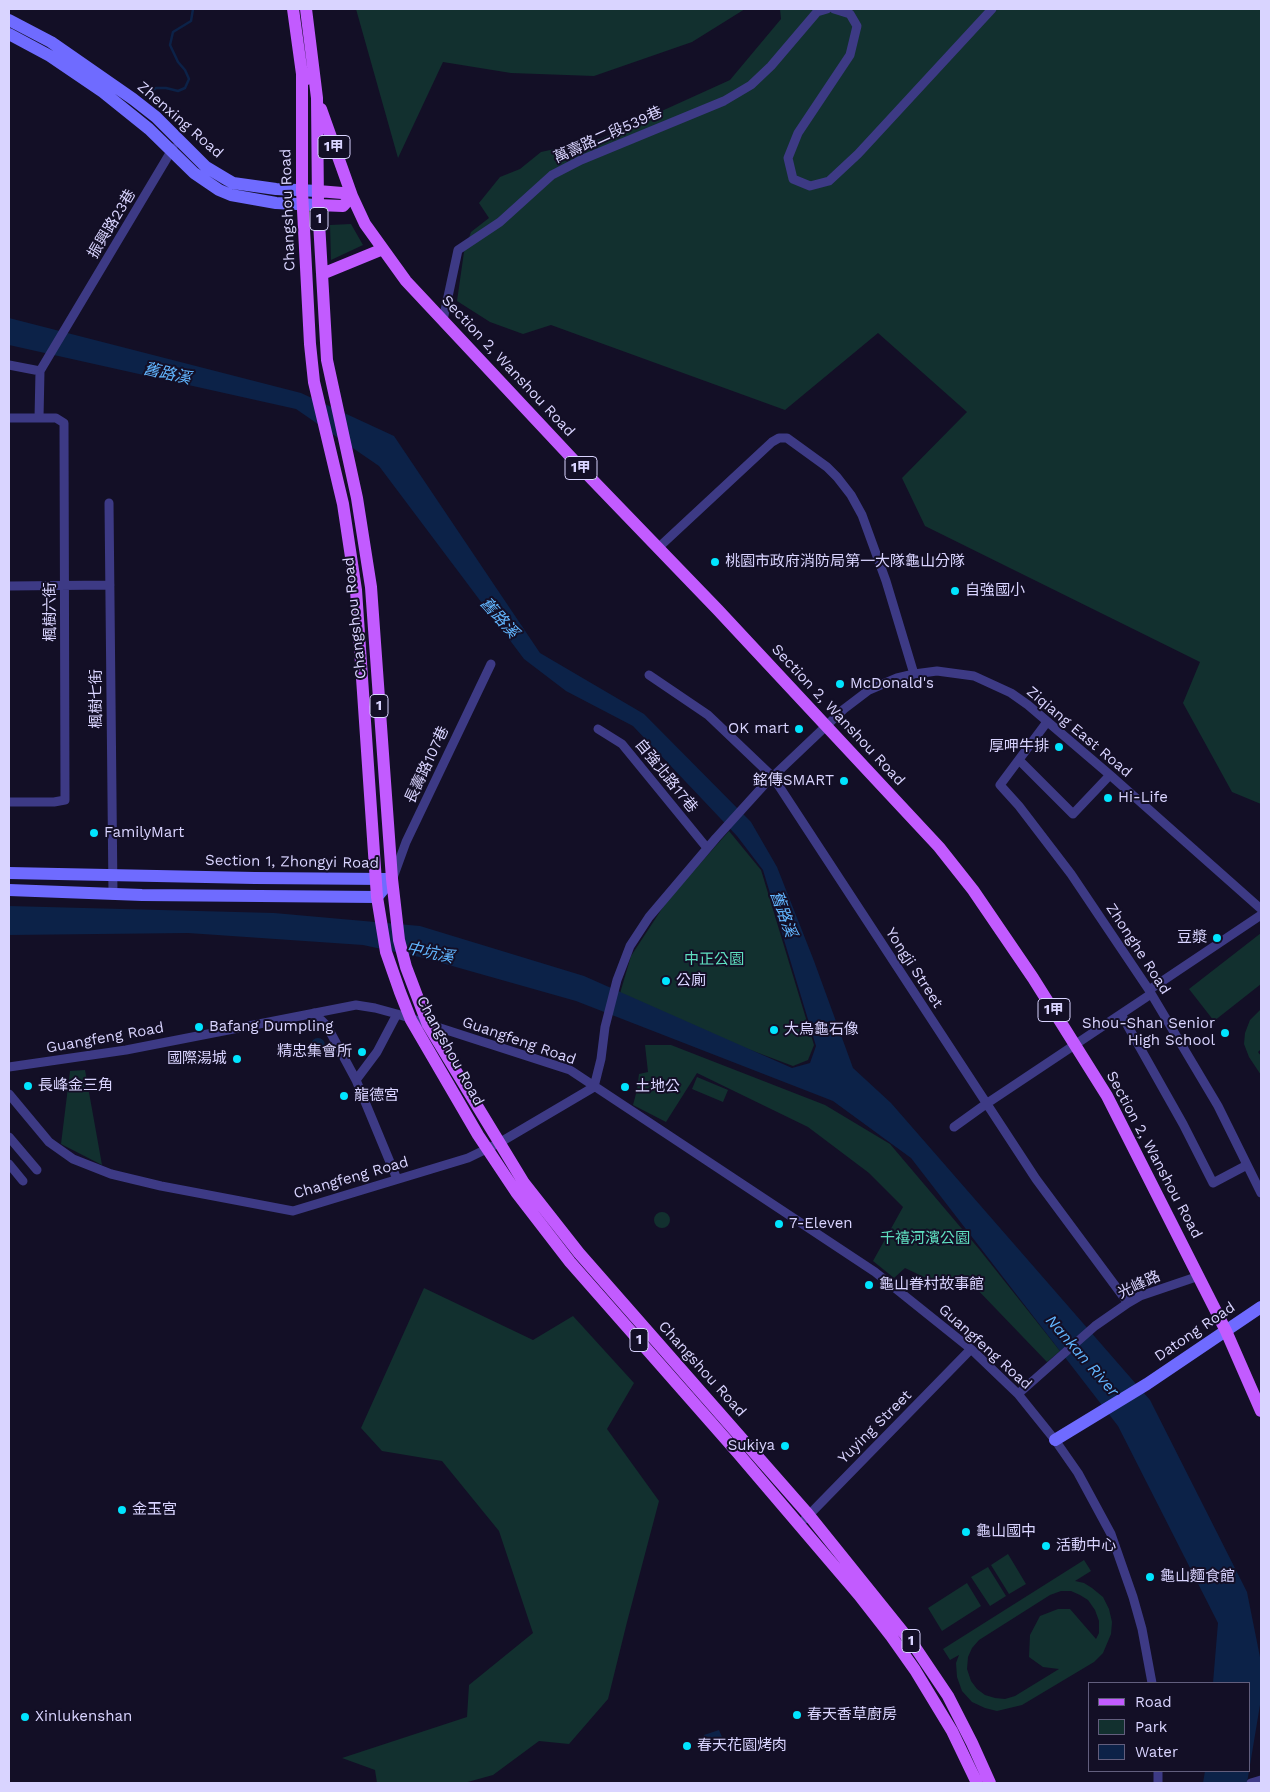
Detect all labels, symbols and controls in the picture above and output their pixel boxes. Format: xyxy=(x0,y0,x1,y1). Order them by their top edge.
street label: Zhenxing Road xyxy=(133,78,227,162)
street label: 萬壽路二段539巷 xyxy=(551,103,665,167)
road number: 1甲 xyxy=(318,136,350,158)
street label: Changshou Road xyxy=(277,148,299,272)
street label: 振興路23巷 xyxy=(84,186,140,262)
road number: 1 xyxy=(310,208,328,230)
street label: Section 2, Wanshou Road xyxy=(438,291,578,441)
water label: 舊路溪 xyxy=(141,359,193,389)
road number: 1甲 xyxy=(565,456,597,479)
place label: 桃園市政府消防局第一大隊龜山分隊 xyxy=(725,553,965,571)
street label: Changshou Road xyxy=(340,556,370,680)
marker: 桃園市政府消防局第一大隊龜山分隊 xyxy=(709,556,721,568)
street label: 楓樹六街 xyxy=(42,582,60,642)
place label: 自強國小 xyxy=(965,582,1025,600)
marker: 自強國小 xyxy=(949,585,961,597)
water label: 舊路溪 xyxy=(476,594,522,642)
street label: Section 2, Wanshou Road xyxy=(768,640,908,790)
street label: 楓樹七街 xyxy=(88,669,106,729)
place label: McDonald's xyxy=(850,675,934,693)
marker: McDonald's xyxy=(834,678,846,690)
street label: Ziqiang East Road xyxy=(1023,683,1135,781)
road number: 1 xyxy=(370,694,388,718)
place label: OK mart xyxy=(728,720,789,738)
street label: 長壽路107巷 xyxy=(401,723,453,807)
marker: OK mart xyxy=(793,723,805,735)
street label: 自強北路17巷 xyxy=(631,736,701,816)
place label: 厚呷牛排 xyxy=(989,738,1049,756)
marker: 厚呷牛排 xyxy=(1053,741,1065,753)
place label: 銘傳SMART xyxy=(753,772,834,790)
marker: 銘傳SMART xyxy=(838,775,850,787)
place label: Hi-Life xyxy=(1118,789,1168,807)
marker: Hi-Life xyxy=(1102,792,1114,804)
place label: FamilyMart xyxy=(104,824,184,842)
marker: FamilyMart xyxy=(88,827,100,839)
street label: Section 1, Zhongyi Road xyxy=(205,851,379,873)
water label: 舊路溪 xyxy=(766,888,800,940)
street label: Zhonghe Road xyxy=(1102,900,1174,998)
street label: Yongji Street xyxy=(881,925,947,1011)
place label: 豆漿 xyxy=(1177,929,1207,947)
marker: 豆漿 xyxy=(1211,932,1223,944)
water label: 中坑溪 xyxy=(405,939,455,967)
park label: 中正公園 xyxy=(684,951,744,969)
place label: 公廁 xyxy=(676,972,706,990)
marker: 公廁 xyxy=(660,975,672,987)
street label: Changshou Road xyxy=(412,993,488,1109)
road number: 1甲 xyxy=(1038,998,1070,1022)
street label: Guangfeng Road xyxy=(460,1013,578,1069)
place label: Shou-Shan Senior High School xyxy=(1082,1015,1215,1050)
place label: Bafang Dumpling xyxy=(209,1018,333,1036)
street label: Guangfeng Road xyxy=(45,1019,165,1057)
marker: Bafang Dumpling xyxy=(193,1021,205,1033)
place label: 大烏龜石像 xyxy=(784,1021,859,1039)
marker: 大烏龜石像 xyxy=(768,1024,780,1036)
marker: Shou-Shan Senior High School xyxy=(1219,1027,1231,1039)
place label: 精忠集會所 xyxy=(277,1043,352,1061)
marker: 精忠集會所 xyxy=(356,1046,368,1058)
place label: 國際湯城 xyxy=(167,1050,227,1068)
marker: 國際湯城 xyxy=(231,1053,243,1065)
street label: Section 2, Wanshou Road xyxy=(1102,1068,1206,1242)
place label: 長峰金三角 xyxy=(38,1077,113,1095)
place label: 土地公 xyxy=(635,1078,680,1096)
marker: 長峰金三角 xyxy=(22,1080,34,1092)
marker: 土地公 xyxy=(619,1081,631,1093)
place label: 龍德宮 xyxy=(354,1087,399,1105)
marker: 龍德宮 xyxy=(338,1090,350,1102)
street label: Changfeng Road xyxy=(291,1153,411,1203)
place label: 7-Eleven xyxy=(789,1215,853,1233)
marker: 7-Eleven xyxy=(773,1218,785,1230)
park label: 千禧河濱公園 xyxy=(880,1230,970,1248)
street label: 光峰路 xyxy=(1115,1267,1163,1303)
place label: 龜山眷村故事館 xyxy=(879,1276,984,1294)
marker: 龜山眷村故事館 xyxy=(863,1279,875,1291)
street label: Datong Road xyxy=(1151,1298,1239,1366)
street label: Guangfeng Road xyxy=(935,1300,1035,1394)
water label: Nankan River xyxy=(1041,1311,1123,1401)
street label: Changshou Road xyxy=(654,1317,750,1421)
road number: 1 xyxy=(630,1328,648,1352)
street label: Yuying Street xyxy=(835,1387,915,1467)
place label: Sukiya xyxy=(728,1437,775,1455)
marker: Sukiya xyxy=(779,1440,791,1452)
place label: 金玉宮 xyxy=(132,1501,177,1519)
marker: 金玉宮 xyxy=(116,1504,128,1516)
place label: 龜山國中 xyxy=(976,1523,1036,1541)
marker: 龜山國中 xyxy=(960,1526,972,1538)
place label: 活動中心 xyxy=(1056,1537,1116,1555)
marker: 活動中心 xyxy=(1040,1540,1052,1552)
place label: 龜山麵食館 xyxy=(1160,1568,1235,1586)
marker: 龜山麵食館 xyxy=(1144,1571,1156,1583)
road number: 1 xyxy=(902,1630,920,1652)
legend xyxy=(1088,1682,1250,1772)
text: Road xyxy=(1135,1693,1172,1711)
place label: 春天香草廚房 xyxy=(807,1706,897,1724)
place label: Xinlukenshan xyxy=(35,1708,132,1726)
marker: 春天香草廚房 xyxy=(791,1709,803,1721)
marker: Xinlukenshan xyxy=(19,1711,31,1723)
text: Park xyxy=(1135,1718,1167,1736)
place label: 春天花園烤肉 xyxy=(697,1737,787,1755)
marker: 春天花園烤肉 xyxy=(681,1740,693,1752)
text: Water xyxy=(1135,1743,1178,1761)

